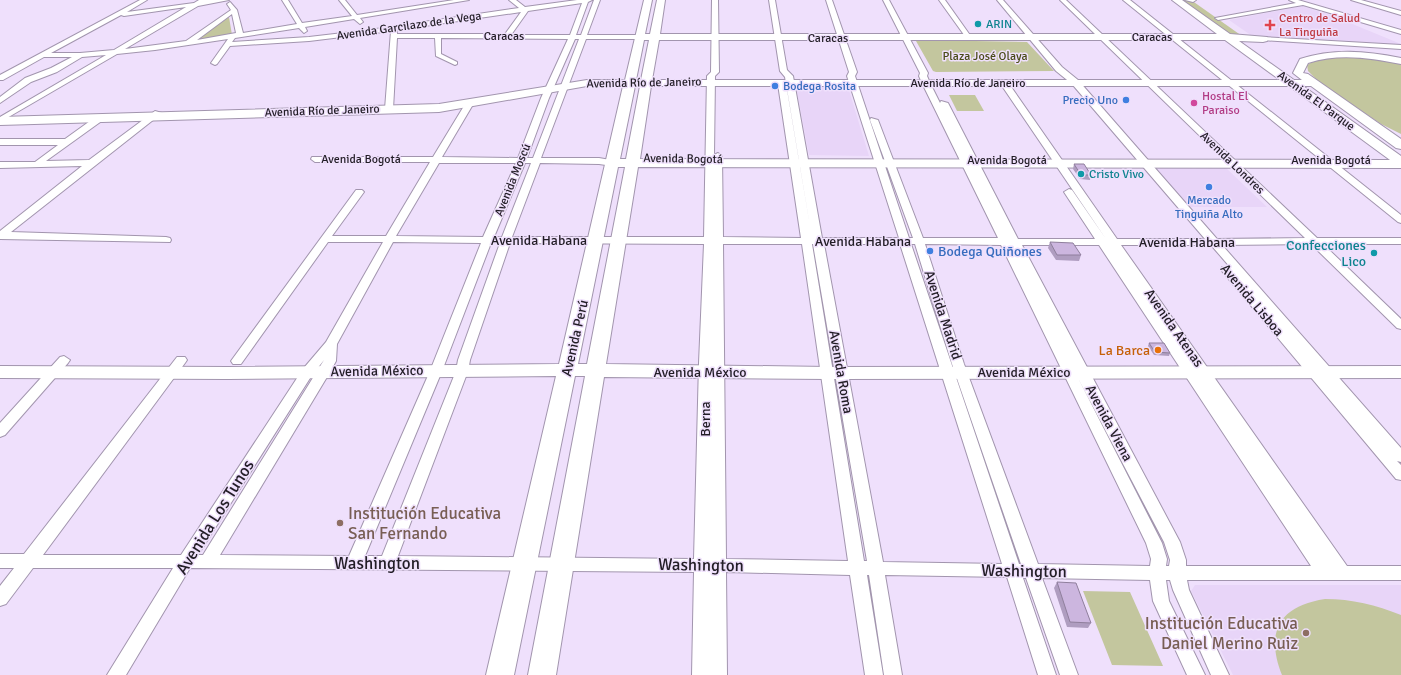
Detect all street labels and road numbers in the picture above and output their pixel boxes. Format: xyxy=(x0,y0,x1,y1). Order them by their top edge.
street label: Avenida Garcilazo de la Vega xyxy=(336,8,482,44)
street label: Caracas xyxy=(484,29,524,44)
street label: Caracas xyxy=(1132,30,1172,45)
street label: Caracas xyxy=(808,31,848,46)
street label: Avenida El Parque xyxy=(1274,68,1358,134)
street label: Avenida Río de Janeiro xyxy=(586,74,702,92)
street label: Avenida Río de Janeiro xyxy=(910,76,1026,91)
street label: Avenida Río de Janeiro xyxy=(264,101,380,121)
street label: Avenida Londres xyxy=(1197,128,1267,198)
street label: Avenida Moscú xyxy=(492,142,534,218)
street label: Avenida Bogotá xyxy=(643,151,723,167)
street label: Avenida Bogotá xyxy=(321,152,401,167)
street label: Avenida Bogotá xyxy=(967,153,1047,168)
street label: Avenida Bogotá xyxy=(1291,153,1371,168)
street label: Avenida Habana xyxy=(491,232,587,249)
street label: Avenida Habana xyxy=(815,233,911,250)
street label: Avenida Habana xyxy=(1139,234,1235,251)
street label: Avenida Lisboa xyxy=(1217,260,1287,340)
street label: Avenida Madrid xyxy=(921,268,965,362)
street label: Avenida Atenas xyxy=(1141,286,1207,370)
street label: Avenida Perú xyxy=(558,298,592,378)
street label: Avenida Roma xyxy=(825,329,857,415)
street label: Avenida México xyxy=(330,362,424,380)
street label: Avenida México xyxy=(654,364,746,381)
street label: Avenida México xyxy=(978,364,1070,381)
street label: Avenida Viena xyxy=(1082,382,1136,464)
street label: Berna xyxy=(697,401,714,437)
street label: Avenida Los Tunos xyxy=(171,456,259,578)
street label: Washington xyxy=(334,553,420,574)
street label: Washington xyxy=(658,554,744,576)
street label: Washington xyxy=(981,560,1067,582)

